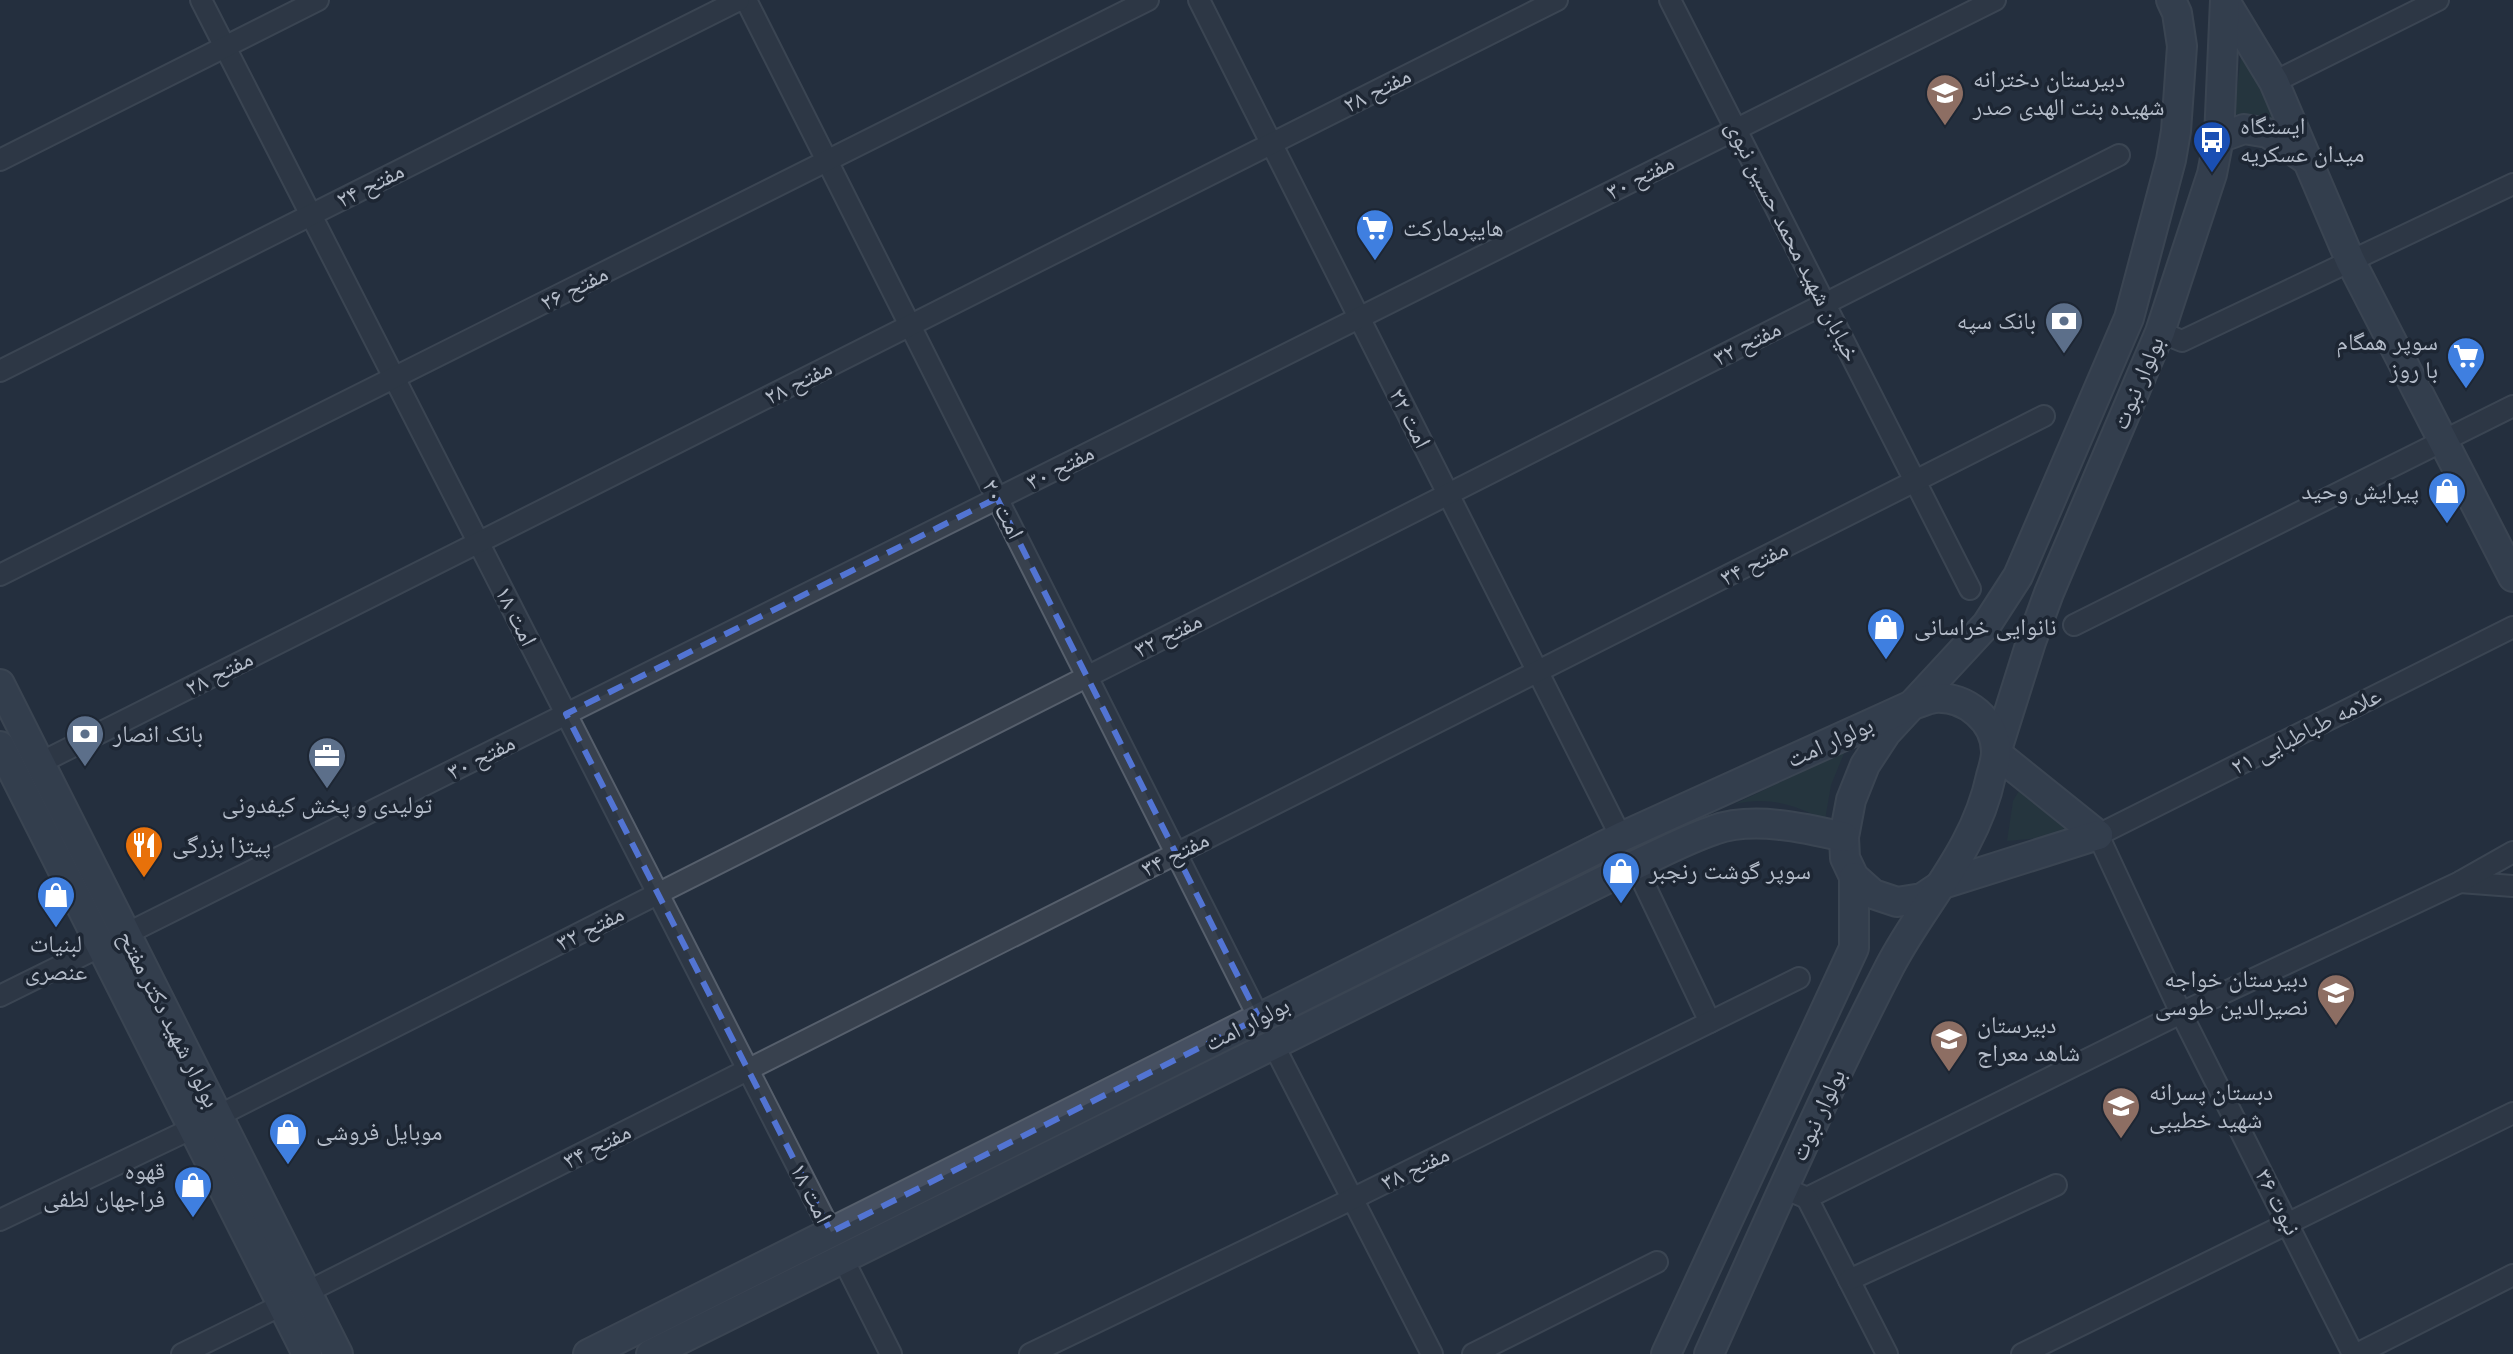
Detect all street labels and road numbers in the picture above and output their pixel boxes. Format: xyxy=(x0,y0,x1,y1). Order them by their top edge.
street label: مفتح ۲۸ xyxy=(1338,61,1416,120)
street label: خیابان شهید محمد حسین نبوی xyxy=(1720,116,1866,366)
street label: مفتح ۳۰ xyxy=(1601,148,1679,207)
street label: مفتح ۲۴ xyxy=(331,156,409,215)
street label: مفتح ۲۶ xyxy=(535,259,613,318)
street label: مفتح ۳۲ xyxy=(1708,314,1786,373)
street label: بولوار نبوت xyxy=(2106,332,2170,434)
street label: مفتح ۲۸ xyxy=(759,353,837,412)
street label: امت ۲۲ xyxy=(1383,383,1437,453)
street label: مفتح ۳۰ xyxy=(1021,438,1099,497)
street label: امت ۲۰ xyxy=(976,474,1030,544)
street label: مفتح ۳۴ xyxy=(1715,534,1793,593)
street label: امت ۱۸ xyxy=(489,581,543,651)
street label: مفتح ۳۲ xyxy=(1129,606,1207,665)
street label: مفتح ۲۸ xyxy=(180,644,258,703)
street label: علامه طباطبایی ۲۱ xyxy=(2226,681,2386,781)
street label: بولوار امت xyxy=(1783,711,1877,773)
street label: مفتح ۳۰ xyxy=(442,728,520,787)
street label: مفتح ۳۴ xyxy=(1136,825,1214,884)
street label: مفتح ۳۲ xyxy=(551,899,629,958)
street label: بولوار شهید دکتر مفتح xyxy=(111,926,226,1113)
street label: بولوار امت xyxy=(1200,991,1294,1057)
street label: بولوار نبوت xyxy=(1785,1064,1851,1166)
street label: مفتح ۳۴ xyxy=(558,1117,636,1176)
street label: مفتح ۳۸ xyxy=(1376,1140,1454,1197)
street label: امت ۱۸ xyxy=(784,1158,838,1228)
street label: نبوت ۳۶ xyxy=(2249,1164,2307,1240)

